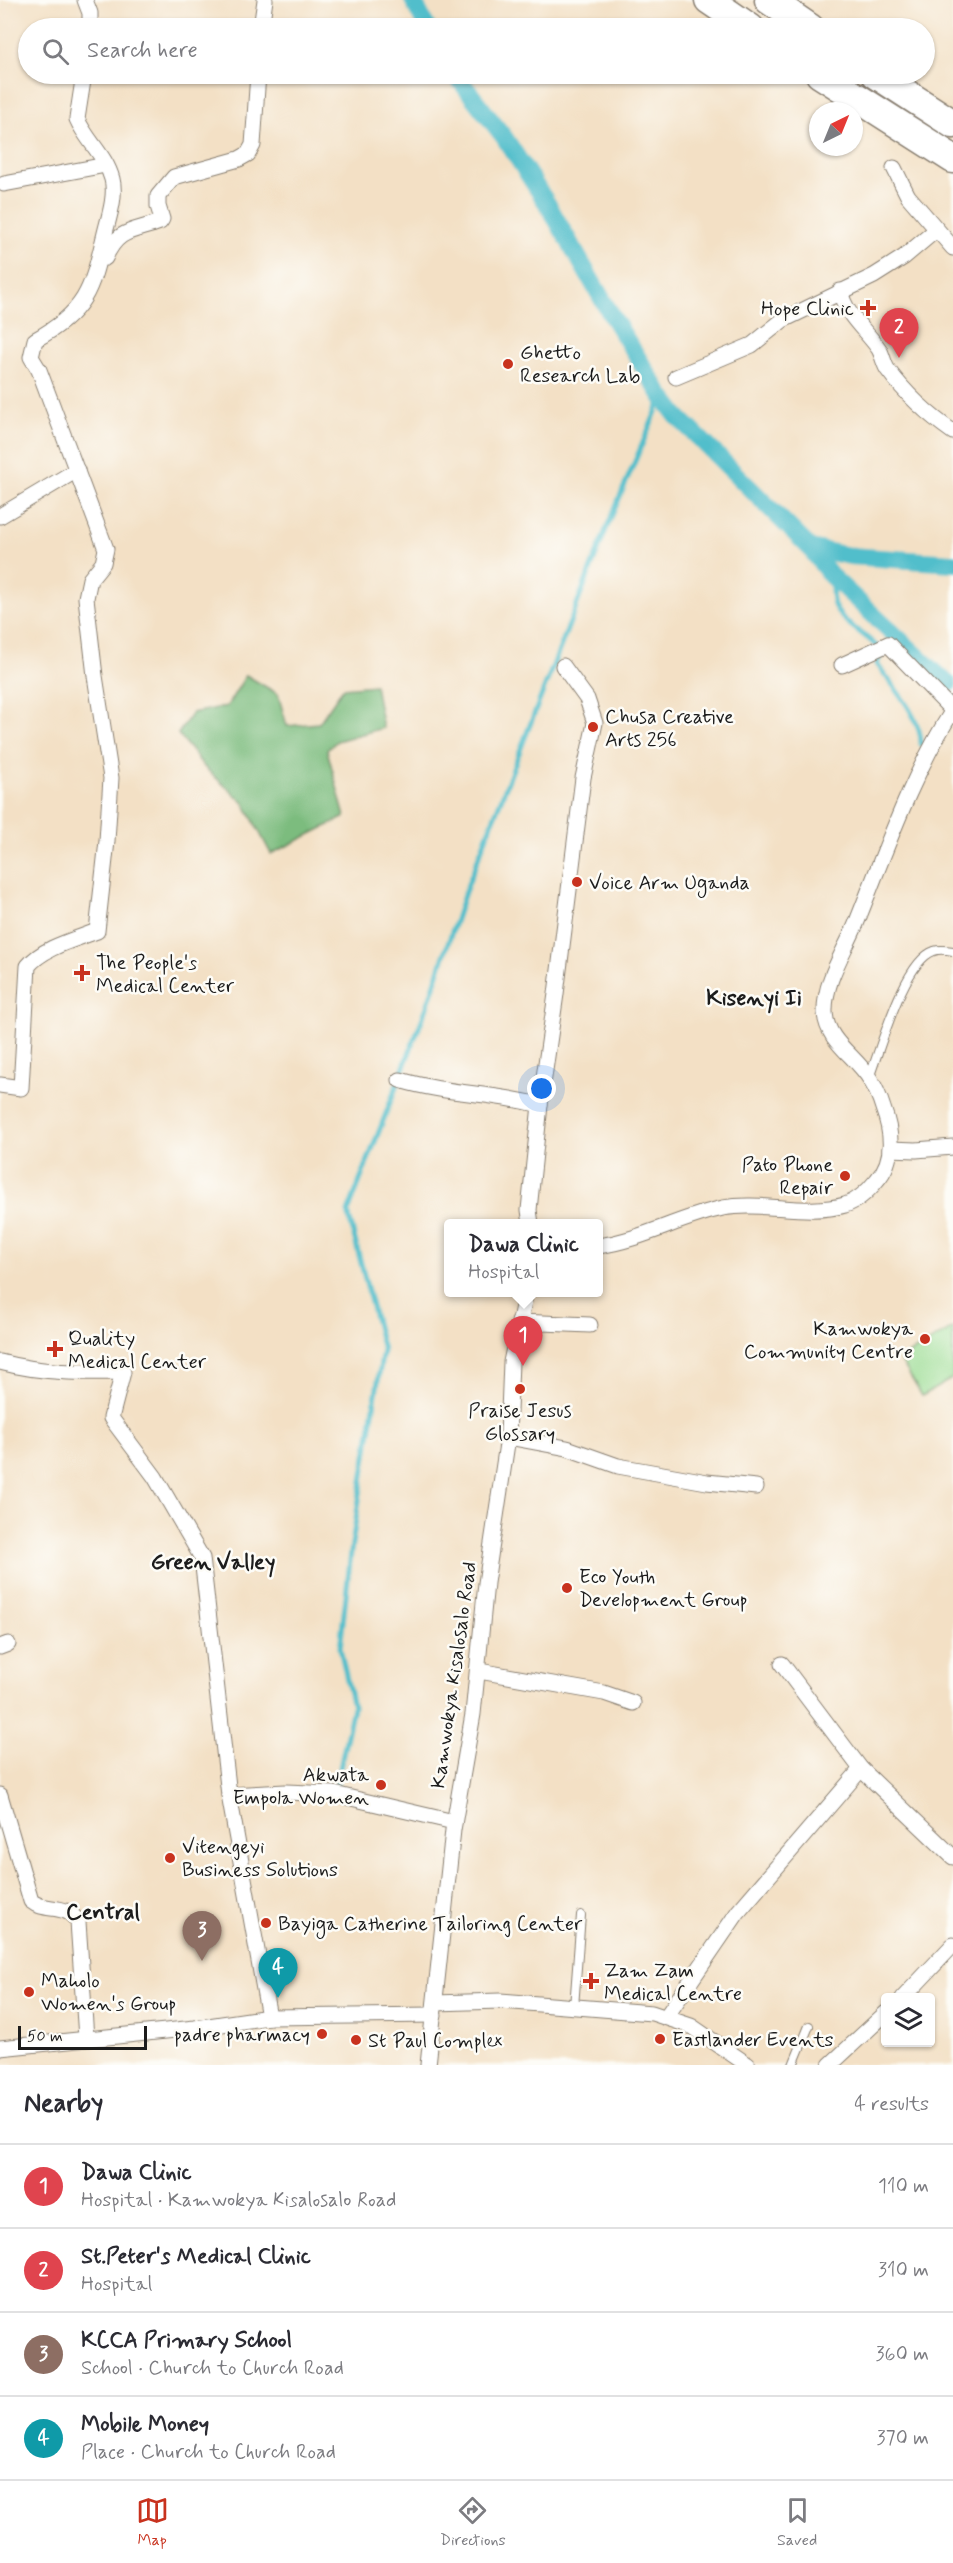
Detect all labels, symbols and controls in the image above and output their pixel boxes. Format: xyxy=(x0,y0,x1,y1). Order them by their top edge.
search box xyxy=(18,18,935,84)
icon: search xyxy=(39,35,72,68)
text: Search here xyxy=(87,37,198,65)
north arrow xyxy=(809,102,863,156)
place label: Hope Clinic xyxy=(761,296,854,323)
marker: Hope Clinic xyxy=(859,299,877,317)
pin: 2 xyxy=(880,308,918,358)
place label: Ghetto Research Lab xyxy=(520,340,640,390)
marker: Ghetto Research Lab xyxy=(501,357,515,371)
place label: Chusa Creative Arts 256 xyxy=(605,704,734,754)
marker: Chusa Creative Arts 256 xyxy=(586,720,600,734)
place label: Voice Arm Uganda xyxy=(589,870,750,898)
marker: Voice Arm Uganda xyxy=(570,875,584,889)
place label: The People's Medical Center xyxy=(96,950,235,1000)
marker: The People's Medical Center xyxy=(73,964,91,982)
district label: Kisenyi Ii xyxy=(706,985,802,1014)
your location xyxy=(527,1074,556,1103)
place label: Pato Phone Repair xyxy=(742,1152,834,1202)
marker: Pato Phone Repair xyxy=(838,1169,852,1183)
popup xyxy=(444,1219,603,1297)
text: Dawa Clinic xyxy=(468,1231,579,1259)
text: Hospital xyxy=(468,1259,540,1286)
pin: 1 xyxy=(504,1316,542,1366)
place label: Kamwokya Community Centre xyxy=(744,1316,914,1366)
place label: Quality Medical Center xyxy=(68,1326,207,1376)
marker: Kamwokya Community Centre xyxy=(918,1332,932,1346)
marker: Quality Medical Center xyxy=(46,1340,64,1358)
marker: Praise Jesus Glossary xyxy=(513,1382,527,1396)
place label: Praise Jesus Glossary xyxy=(468,1398,572,1448)
district label: Green Valley xyxy=(151,1549,275,1578)
street label: Kamwokya Kisalosalo Road xyxy=(425,1560,484,1790)
place label: Eco Youth Development Group xyxy=(579,1564,748,1614)
marker: Eco Youth Development Group xyxy=(560,1581,574,1595)
place label: Akwata Empola Women xyxy=(233,1762,370,1812)
marker: Akwata Empola Women xyxy=(374,1778,388,1792)
place label: Vitengeyi Business Solutions xyxy=(182,1834,338,1884)
marker: Vitengeyi Business Solutions xyxy=(163,1851,177,1865)
district label: Central xyxy=(66,1899,141,1927)
place label: Bayiga Catherine Tailoring Center xyxy=(278,1911,583,1939)
pin: 3 xyxy=(182,1912,222,1961)
marker: Bayiga Catherine Tailoring Center xyxy=(259,1916,273,1930)
pin: 4 xyxy=(258,1948,298,1998)
place label: Zam Zam Medical Centre xyxy=(604,1958,742,2008)
place label: Maholo Women's Group xyxy=(41,1968,176,2018)
marker: Zam Zam Medical Centre xyxy=(582,1972,600,1990)
marker: Maholo Women's Group xyxy=(22,1985,36,1999)
map controls xyxy=(881,1993,935,2047)
button: layers xyxy=(881,1993,935,2047)
place label: padre pharmacy xyxy=(174,2022,310,2049)
scale bar xyxy=(18,2023,147,2050)
text: 50 m xyxy=(27,2026,63,2047)
marker: padre pharmacy xyxy=(315,2027,329,2041)
place label: Eastlander Events xyxy=(672,2027,834,2054)
place label: St Paul Complex xyxy=(368,2028,503,2055)
marker: Eastlander Events xyxy=(653,2032,667,2046)
marker: St Paul Complex xyxy=(349,2033,363,2047)
text: Nearby xyxy=(24,2087,103,2121)
text: 4 results xyxy=(854,2091,929,2118)
text: Dawa Clinic xyxy=(81,2159,192,2187)
text: 1 xyxy=(39,2173,48,2200)
text: 110 m xyxy=(878,2173,929,2200)
text: Hospital · Kamwokya Kisalosalo Road xyxy=(81,2187,396,2214)
text: St.Peter's Medical Clinic xyxy=(81,2243,311,2271)
text: 2 xyxy=(39,2257,48,2284)
text: 310 m xyxy=(878,2257,929,2284)
text: Hospital xyxy=(81,2271,152,2298)
text: KCCA Primary School xyxy=(81,2327,292,2355)
text: 3 xyxy=(39,2341,48,2368)
text: 360 m xyxy=(876,2341,929,2368)
text: School · Church to Church Road xyxy=(81,2355,344,2382)
text: Mobile Money xyxy=(81,2411,209,2439)
text: 4 xyxy=(38,2425,49,2452)
text: 370 m xyxy=(877,2425,929,2452)
text: Place · Church to Church Road xyxy=(81,2439,336,2466)
tab: Map xyxy=(136,2494,169,2551)
tab: Directions xyxy=(440,2494,506,2551)
tab: Saved xyxy=(777,2494,817,2551)

